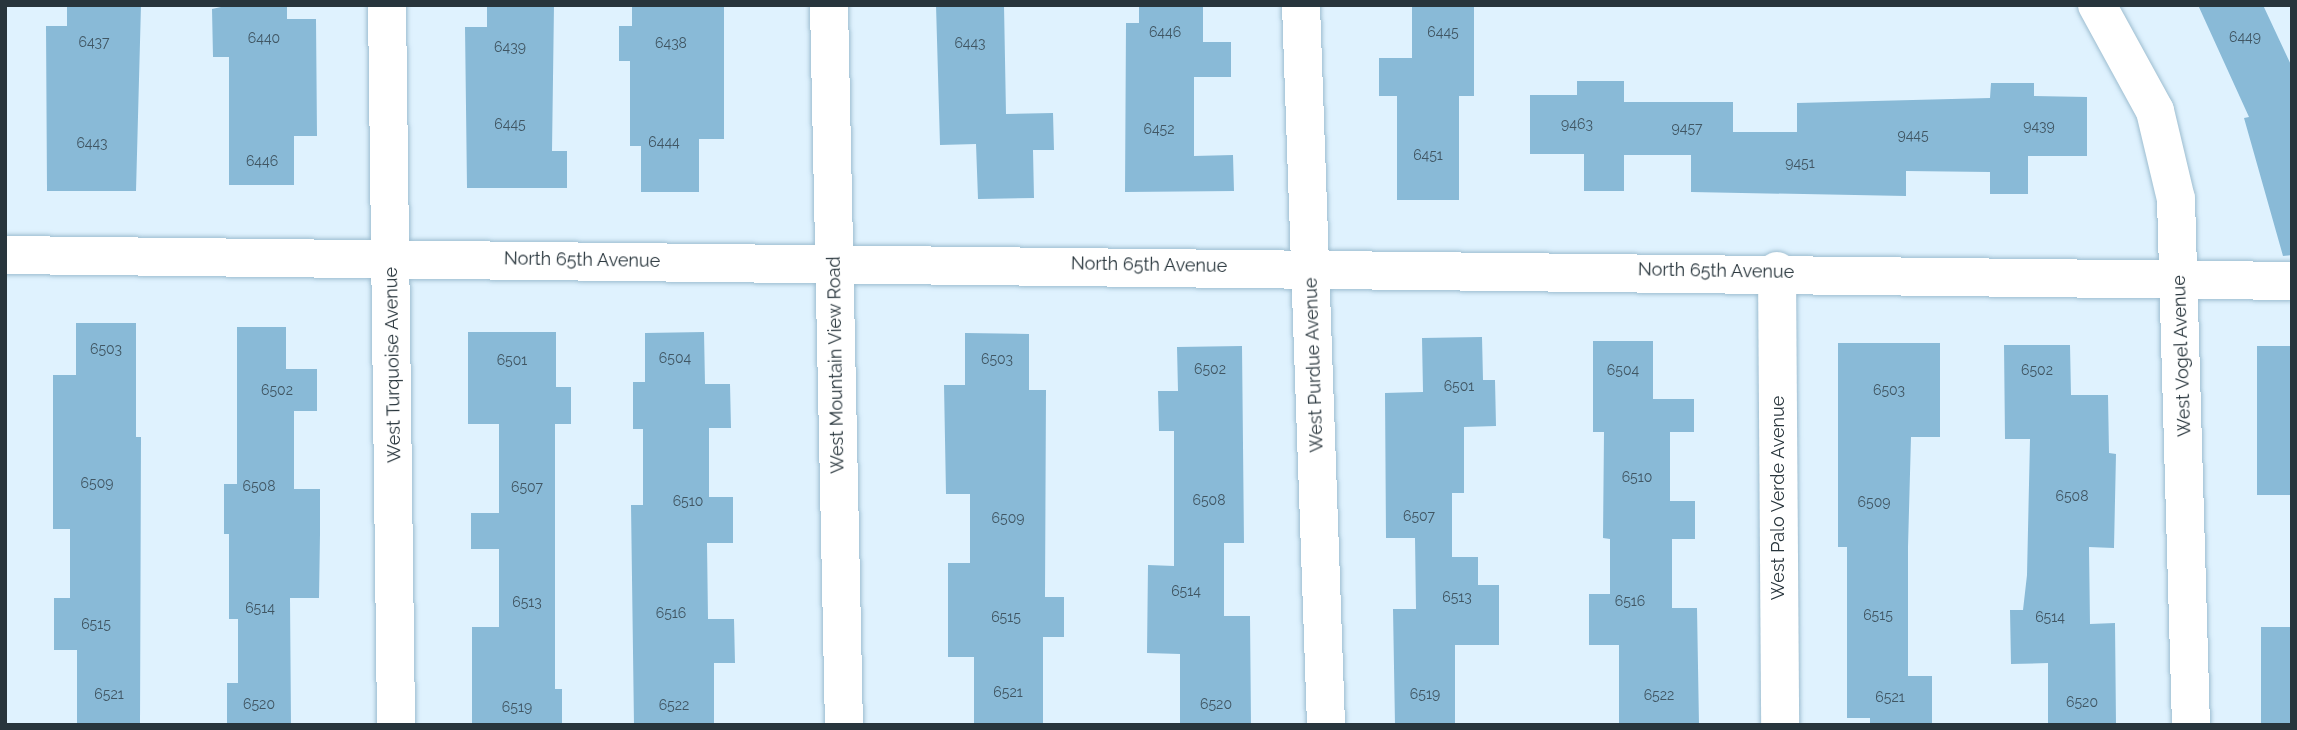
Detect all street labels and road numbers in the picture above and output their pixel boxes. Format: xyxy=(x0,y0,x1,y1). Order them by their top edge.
street label: North 65th Avenue xyxy=(503,248,661,272)
street label: North 65th Avenue xyxy=(1070,253,1228,277)
street label: West Mountain View Road xyxy=(823,256,849,474)
street label: North 65th Avenue xyxy=(1637,259,1795,283)
street label: West Turquoise Avenue xyxy=(380,266,406,464)
street label: West Vogel Avenue xyxy=(2168,274,2196,438)
street label: West Purdue Avenue xyxy=(1300,277,1328,453)
street label: West Palo Verde Avenue xyxy=(1767,395,1789,601)

